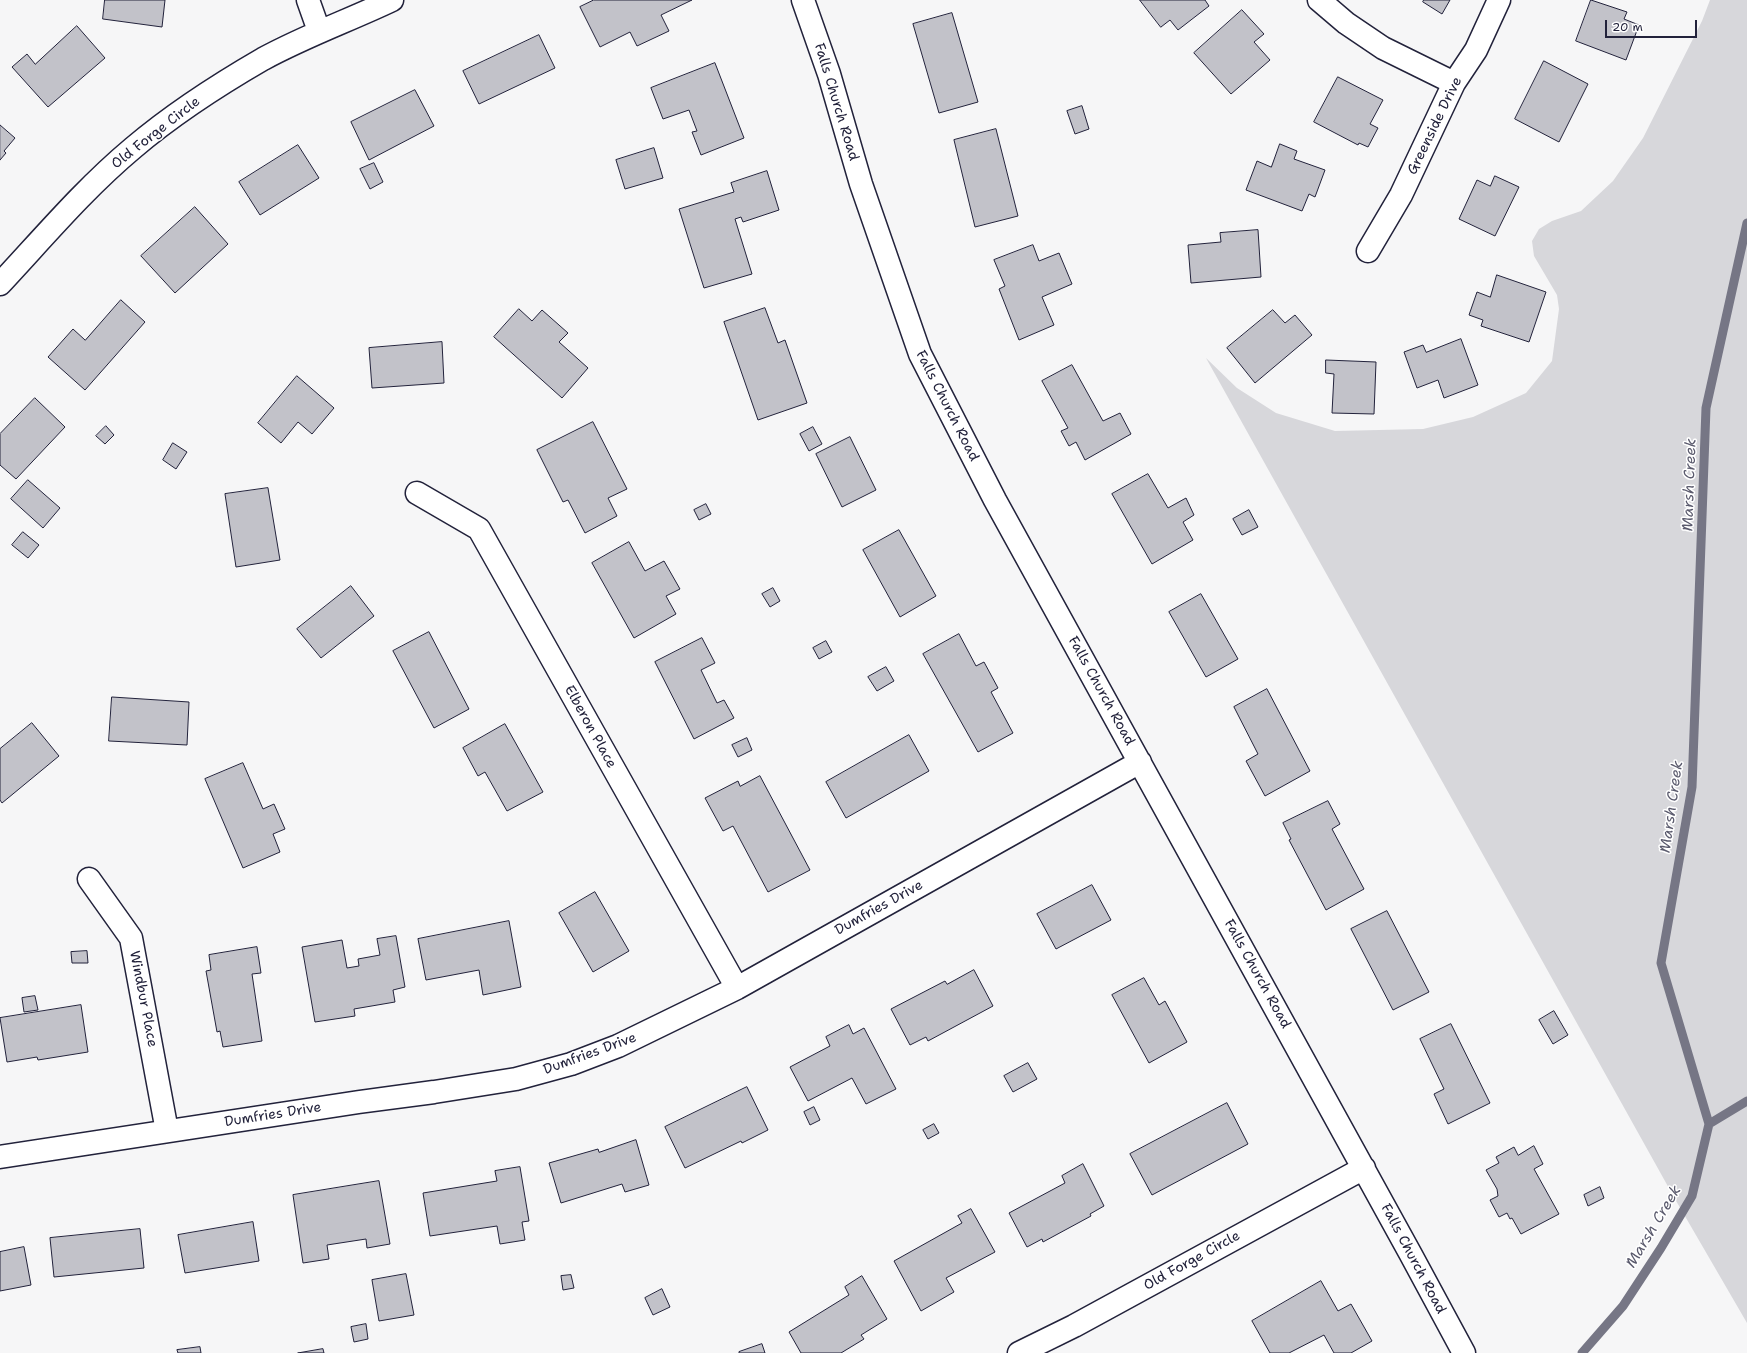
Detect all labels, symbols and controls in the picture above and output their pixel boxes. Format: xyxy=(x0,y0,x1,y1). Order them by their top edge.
scale bar xyxy=(1607,12,1699,38)
text: 20 m xyxy=(1612,19,1643,35)
street label: Falls Church Road xyxy=(810,41,862,163)
street label: Greenside Drive xyxy=(1404,74,1466,178)
street label: Old Forge Circle xyxy=(108,93,204,173)
street label: Falls Church Road xyxy=(912,348,982,464)
water label: Marsh Creek xyxy=(1679,438,1701,532)
street label: Falls Church Road xyxy=(1064,634,1138,748)
street label: Elberon Place xyxy=(560,683,620,771)
water label: Marsh Creek xyxy=(1657,760,1687,854)
street label: Dumfries Drive xyxy=(832,877,926,939)
street label: Falls Church Road xyxy=(1220,917,1294,1031)
street label: Windbur Place xyxy=(125,949,161,1049)
street label: Dumfries Drive xyxy=(541,1029,639,1079)
street label: Dumfries Drive xyxy=(223,1099,323,1131)
water label: Marsh Creek xyxy=(1622,1183,1686,1271)
street label: Falls Church Road xyxy=(1377,1201,1449,1317)
street label: Old Forge Circle xyxy=(1141,1228,1243,1294)

